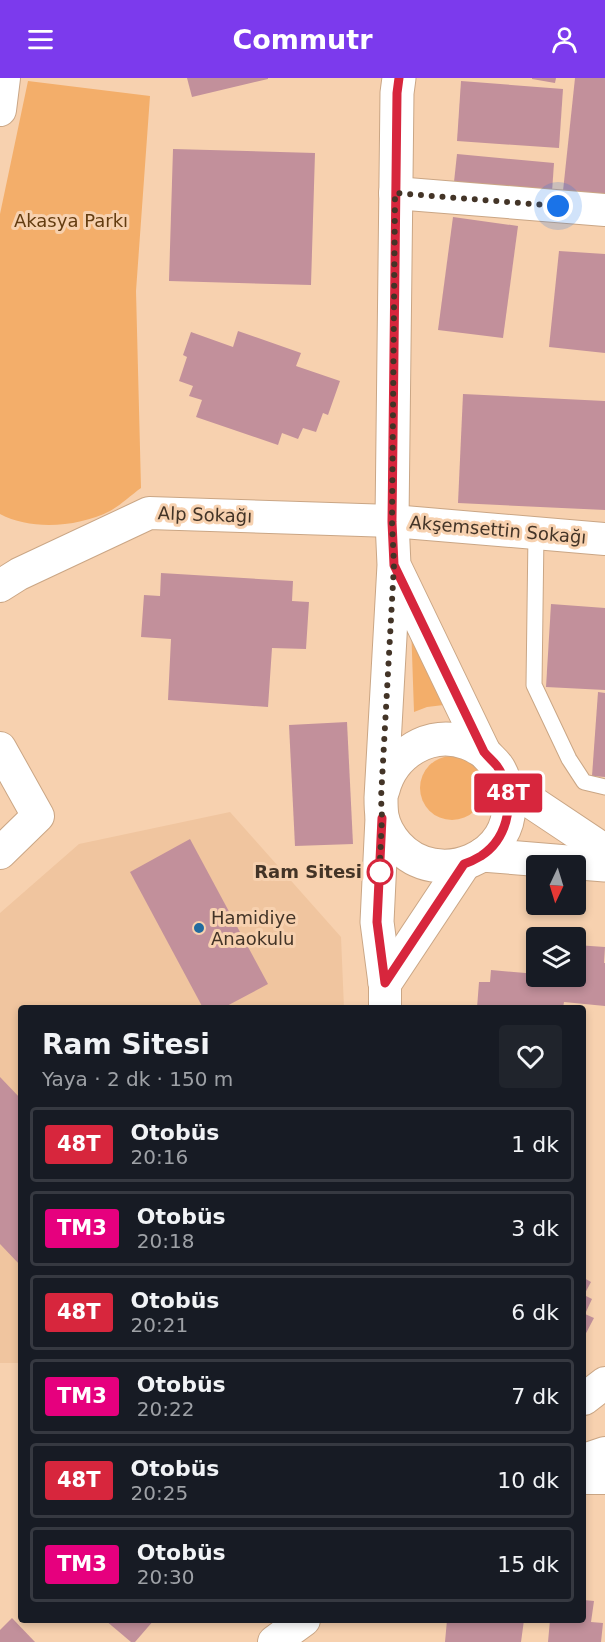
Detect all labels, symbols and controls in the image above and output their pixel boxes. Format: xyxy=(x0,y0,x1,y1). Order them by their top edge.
icon: menu xyxy=(24,23,57,56)
icon: person xyxy=(548,23,581,56)
text: Commutr xyxy=(232,24,373,55)
your location xyxy=(543,191,573,221)
park label: Akasya Parkı xyxy=(14,210,128,231)
street label: Alp Sokağı xyxy=(157,502,253,527)
street label: Akşemsettin Sokağı xyxy=(409,511,587,548)
line badge: 48T xyxy=(474,774,542,812)
text: 48T xyxy=(486,781,530,805)
north arrow xyxy=(526,855,586,915)
map controls xyxy=(526,855,586,987)
marker: Ram Sitesi xyxy=(367,859,393,885)
place label: Ram Sitesi xyxy=(254,861,362,882)
place label: Hamidiye Anaokulu xyxy=(211,907,296,949)
marker: Hamidiye Anaokulu xyxy=(192,921,206,935)
button: layers xyxy=(526,927,586,987)
button: heart xyxy=(499,1025,562,1088)
text: Ram Sitesi xyxy=(42,1028,210,1061)
text: Yaya · 2 dk · 150 m xyxy=(42,1067,233,1091)
text: Otobüs xyxy=(131,1120,219,1145)
text: 48T xyxy=(57,1132,101,1156)
text: 1 dk xyxy=(511,1132,559,1157)
text: 20:16 xyxy=(131,1145,188,1169)
text: Otobüs xyxy=(137,1204,226,1229)
text: TM3 xyxy=(57,1216,107,1240)
text: 3 dk xyxy=(511,1216,559,1241)
text: 20:18 xyxy=(137,1229,194,1253)
text: Otobüs xyxy=(131,1288,219,1313)
text: 48T xyxy=(57,1300,101,1324)
text: 6 dk xyxy=(511,1300,559,1325)
text: 20:21 xyxy=(131,1313,188,1337)
text: Otobüs xyxy=(137,1372,226,1397)
text: TM3 xyxy=(57,1384,107,1408)
text: 7 dk xyxy=(511,1384,559,1409)
text: 20:22 xyxy=(137,1397,194,1421)
text: Otobüs xyxy=(131,1456,219,1481)
text: 48T xyxy=(57,1468,101,1492)
text: 10 dk xyxy=(497,1468,559,1493)
text: 20:25 xyxy=(131,1481,188,1505)
text: Otobüs xyxy=(137,1540,226,1565)
text: TM3 xyxy=(57,1552,107,1576)
text: 15 dk xyxy=(497,1552,559,1577)
text: 20:30 xyxy=(137,1565,194,1589)

